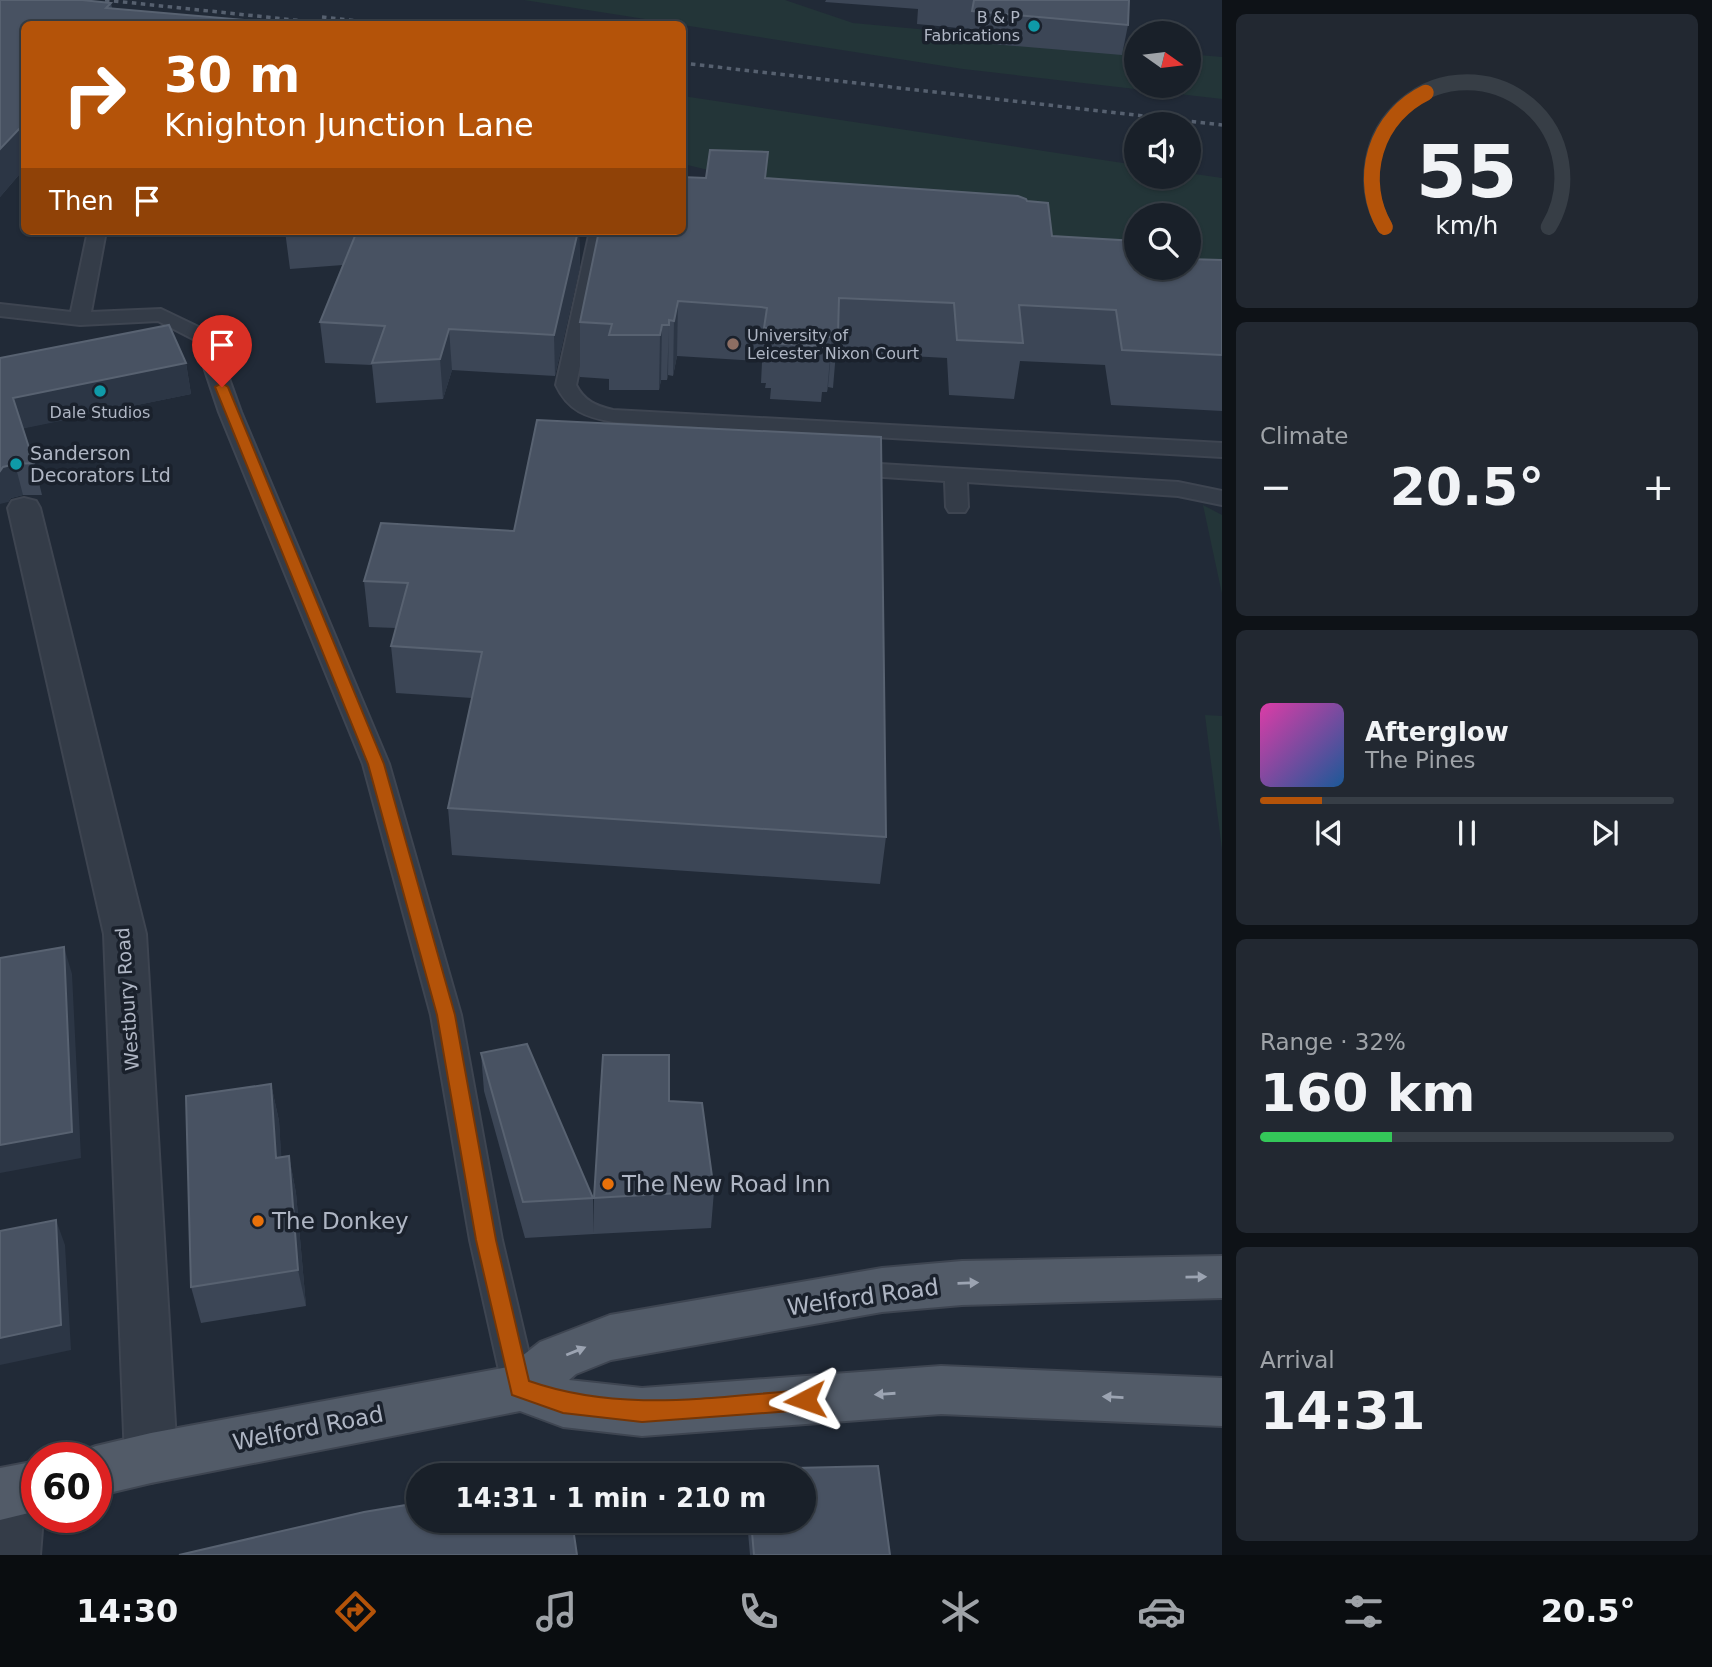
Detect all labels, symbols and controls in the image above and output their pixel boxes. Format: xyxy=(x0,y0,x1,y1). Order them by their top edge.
place label: B & P Fabrications xyxy=(924,8,1020,45)
marker: B & P Fabrications xyxy=(1026,18,1042,34)
north arrow xyxy=(1124,21,1200,98)
map controls xyxy=(1124,21,1201,280)
text: 30 m xyxy=(164,47,300,104)
icon: right xyxy=(49,49,140,140)
text: Knighton Junction Lane xyxy=(164,106,534,144)
button: sound xyxy=(1124,112,1201,189)
text: 55 xyxy=(1416,129,1518,214)
icon: arrive xyxy=(128,182,166,220)
text: Then xyxy=(49,186,114,216)
button: search xyxy=(1124,203,1201,280)
text: km/h xyxy=(1435,211,1499,240)
pin xyxy=(192,315,252,387)
icon: arrive xyxy=(203,326,241,364)
place label: University of Leicester Nixon Court xyxy=(747,326,919,363)
marker: University of Leicester Nixon Court xyxy=(725,336,741,352)
marker: Dale Studios xyxy=(92,383,108,399)
place label: Dale Studios xyxy=(50,403,150,422)
text: Climate xyxy=(1260,423,1349,449)
place label: Sanderson Decorators Ltd xyxy=(30,442,171,486)
marker: Sanderson Decorators Ltd xyxy=(8,456,24,472)
text: 20.5° xyxy=(1390,457,1544,517)
text: − xyxy=(1260,465,1292,509)
text: + xyxy=(1642,465,1674,509)
text: Afterglow xyxy=(1365,717,1509,747)
text: The Pines xyxy=(1365,747,1476,773)
icon: previous xyxy=(1310,814,1348,852)
icon: pause xyxy=(1448,814,1486,852)
icon: next xyxy=(1586,814,1624,852)
street label: Westbury Road xyxy=(111,927,143,1071)
text: Range · 32% xyxy=(1260,1029,1406,1055)
text: 160 km xyxy=(1260,1063,1475,1123)
place label: The New Road Inn xyxy=(621,1171,831,1197)
marker: The New Road Inn xyxy=(600,1176,616,1192)
place label: The Donkey xyxy=(271,1208,409,1234)
marker: The Donkey xyxy=(250,1213,266,1229)
one-way arrow xyxy=(1185,1271,1207,1283)
street label: Welford Road xyxy=(786,1273,940,1321)
one-way arrow xyxy=(958,1278,980,1289)
one-way arrow xyxy=(566,1346,587,1357)
text: Arrival xyxy=(1260,1347,1335,1373)
position arrow xyxy=(768,1363,842,1437)
text: 14:31 xyxy=(1260,1381,1426,1441)
one-way arrow xyxy=(874,1389,896,1400)
one-way arrow xyxy=(1101,1392,1123,1403)
street label: Welford Road xyxy=(231,1401,385,1455)
speed limit sign: 60 xyxy=(21,1442,112,1533)
text: 14:31 · 1 min · 210 m xyxy=(456,1483,766,1513)
icon: directions xyxy=(331,1587,380,1636)
icon: music xyxy=(532,1587,581,1636)
icon: phone xyxy=(734,1587,783,1636)
icon: climate xyxy=(936,1587,985,1636)
icon: car xyxy=(1137,1587,1186,1636)
icon: filters xyxy=(1339,1587,1388,1636)
text: 14:30 xyxy=(76,1592,178,1630)
text: 20.5° xyxy=(1541,1592,1636,1630)

